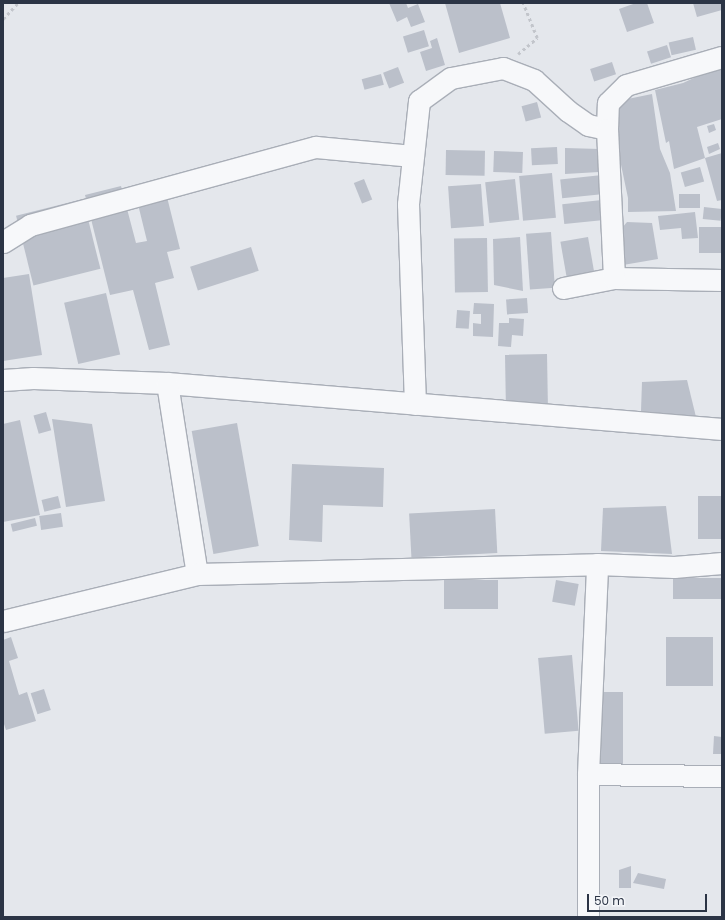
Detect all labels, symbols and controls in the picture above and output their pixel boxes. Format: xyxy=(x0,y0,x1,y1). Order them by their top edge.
scale bar xyxy=(589,886,709,912)
text: 50 m xyxy=(594,892,625,909)

